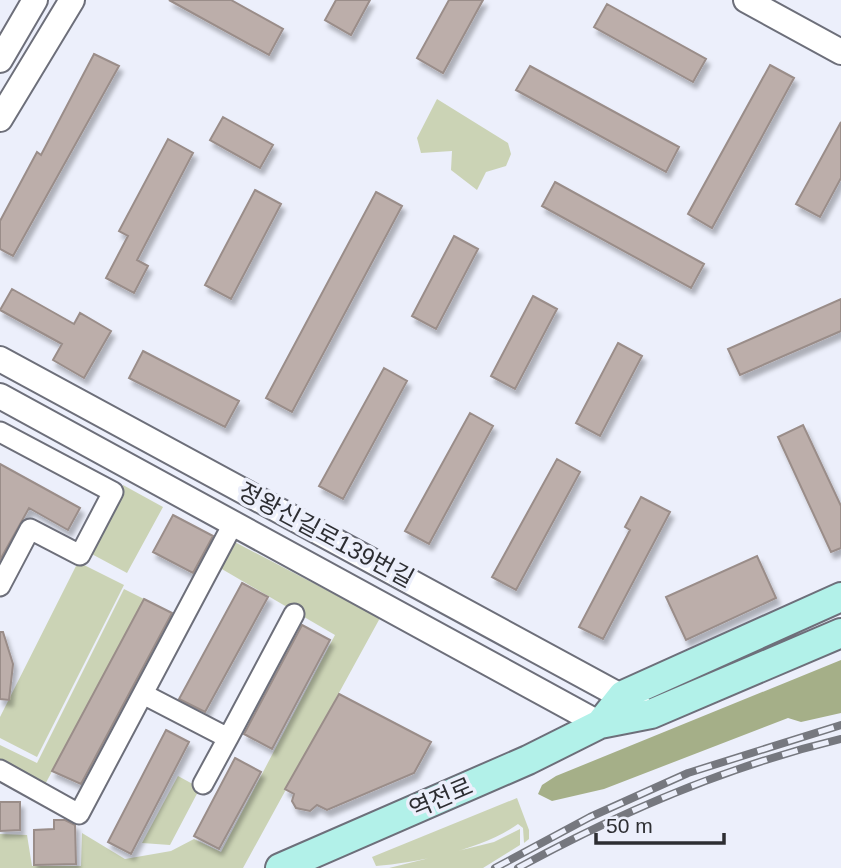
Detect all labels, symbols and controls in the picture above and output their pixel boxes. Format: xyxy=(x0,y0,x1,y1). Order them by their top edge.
street label: 정왕신길로139번길 xyxy=(234,477,418,592)
street label: 역전로 xyxy=(405,772,477,823)
scale bar xyxy=(596,802,724,846)
text: 50 m xyxy=(606,814,653,837)

